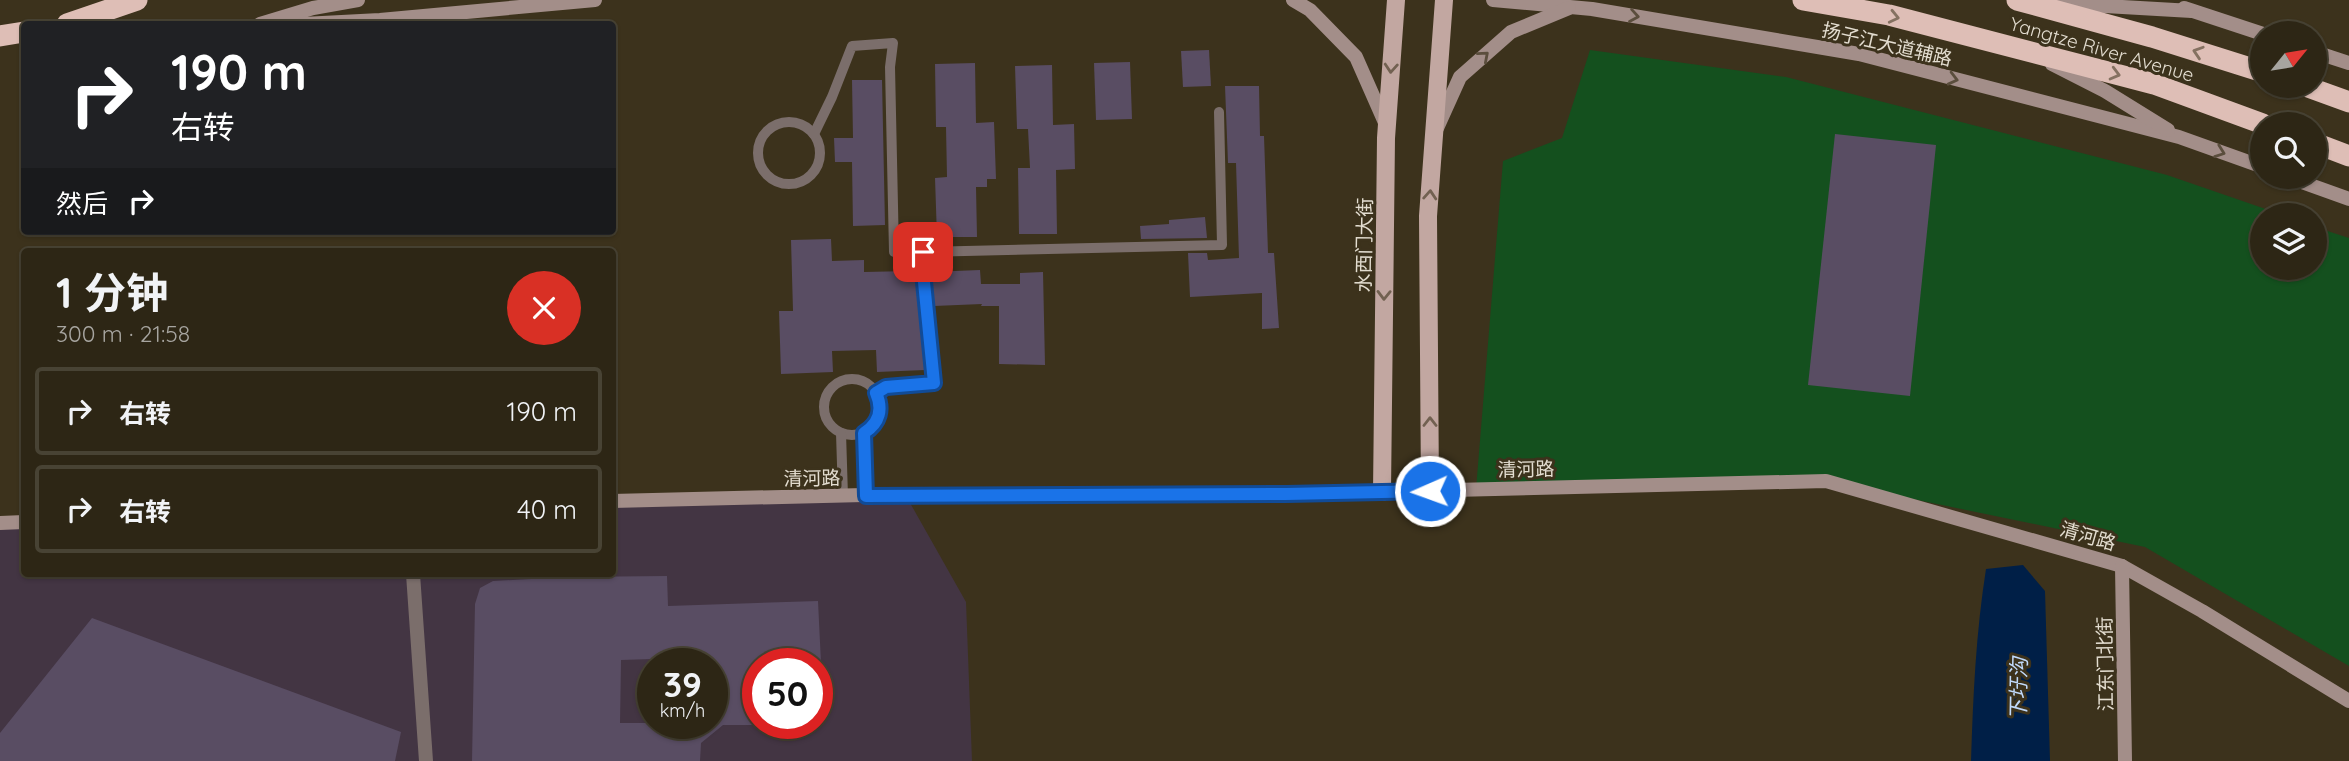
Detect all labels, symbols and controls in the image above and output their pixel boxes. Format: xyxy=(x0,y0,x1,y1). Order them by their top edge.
one-way arrow xyxy=(1628,8,1640,23)
one-way arrow xyxy=(1888,9,1900,23)
street label: Yangtze River Avenue xyxy=(2007,11,2197,87)
street label: 扬子江大道辅路 xyxy=(1819,17,1955,71)
north arrow xyxy=(2250,21,2328,98)
map controls xyxy=(2250,21,2327,280)
text: 190 m xyxy=(171,41,307,102)
one-way arrow xyxy=(2192,45,2204,60)
icon: right xyxy=(56,49,147,140)
one-way arrow xyxy=(1476,52,1489,64)
one-way arrow xyxy=(1384,63,1399,74)
one-way arrow xyxy=(2109,66,2121,80)
one-way arrow xyxy=(1947,71,1959,85)
text: 右转 xyxy=(171,107,235,147)
button: search xyxy=(2250,112,2327,189)
one-way arrow xyxy=(2213,144,2225,158)
icon: right xyxy=(122,182,160,220)
text: 然后 xyxy=(56,187,108,220)
one-way arrow xyxy=(1422,189,1437,200)
street label: 水西门大街 xyxy=(1351,197,1377,293)
button: layers xyxy=(2250,203,2327,280)
pin xyxy=(893,222,953,282)
icon: arrive xyxy=(904,233,942,271)
text: 1 分钟 xyxy=(56,266,168,319)
button: close xyxy=(507,271,581,345)
one-way arrow xyxy=(1376,291,1392,301)
text: 300 m · 21:58 xyxy=(56,319,190,348)
icon: right xyxy=(60,392,98,430)
text: 190 m xyxy=(507,395,577,428)
text: 右转 xyxy=(119,397,171,430)
one-way arrow xyxy=(1422,417,1438,427)
position arrow xyxy=(1393,454,1467,528)
street label: 清河路 xyxy=(1497,457,1555,481)
street label: 清河路 xyxy=(783,466,841,490)
icon: right xyxy=(60,490,98,528)
text: 40 m xyxy=(517,493,577,526)
text: 右转 xyxy=(119,495,171,528)
street label: 清河路 xyxy=(2057,517,2119,555)
street label: 江东门北街 xyxy=(2092,616,2118,712)
speed limit sign: 50 xyxy=(742,648,833,739)
water label: 下圩沟 xyxy=(2004,655,2032,721)
text: 39 xyxy=(663,662,702,706)
text: km/h xyxy=(660,699,705,722)

